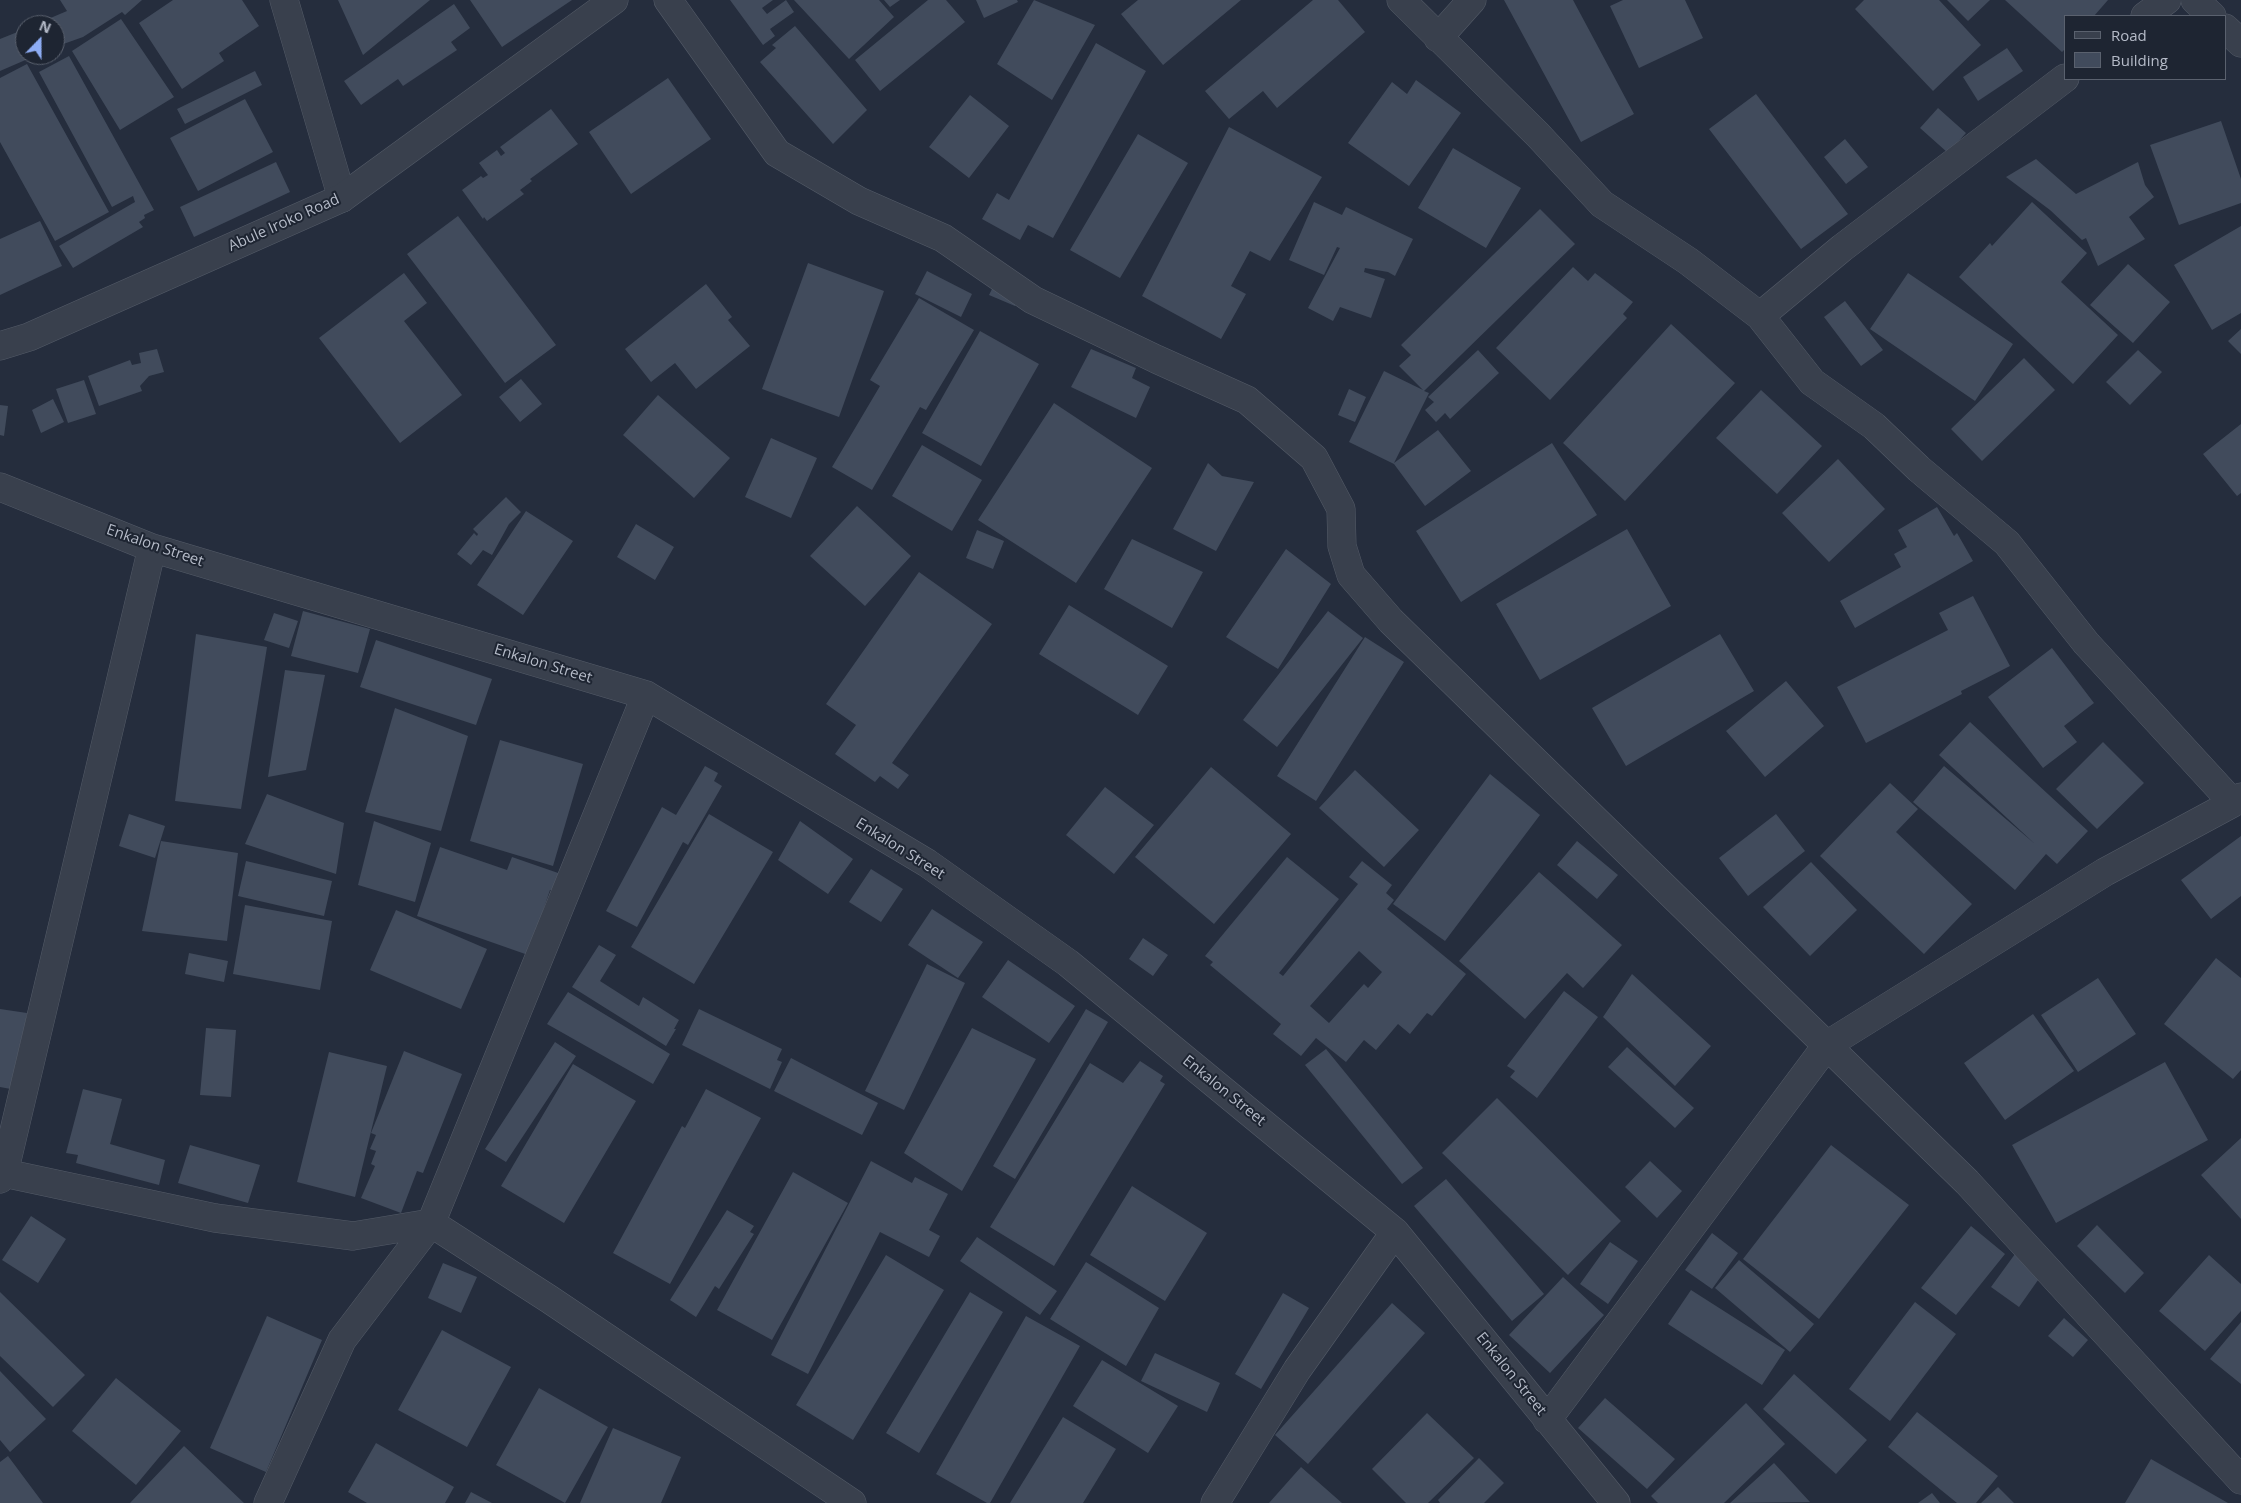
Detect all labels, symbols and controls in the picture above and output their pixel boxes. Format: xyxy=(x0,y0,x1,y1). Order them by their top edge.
north arrow xyxy=(15,15,65,65)
legend xyxy=(2064,15,2226,80)
text: N xyxy=(37,16,54,37)
text: Road xyxy=(2111,25,2147,45)
text: Building xyxy=(2111,50,2168,70)
street label: Abule Iroko Road xyxy=(226,190,342,256)
street label: Enkalon Street xyxy=(104,521,206,571)
street label: Enkalon Street xyxy=(492,641,594,687)
street label: Enkalon Street xyxy=(852,814,948,884)
street label: Enkalon Street xyxy=(1179,1052,1269,1130)
street label: Enkalon Street xyxy=(1472,1329,1550,1419)

